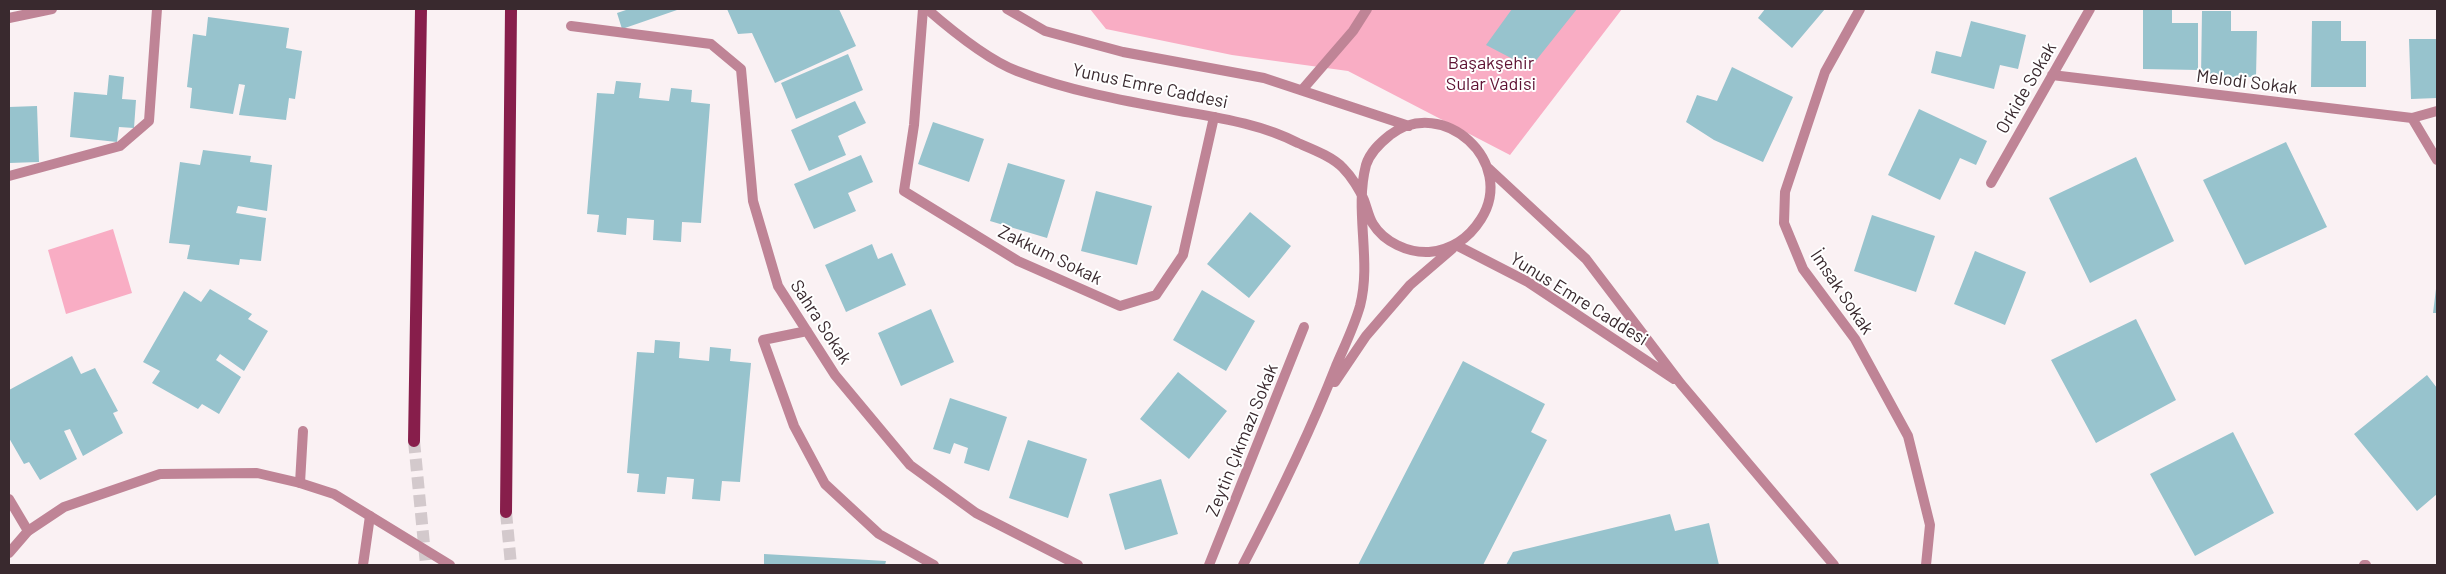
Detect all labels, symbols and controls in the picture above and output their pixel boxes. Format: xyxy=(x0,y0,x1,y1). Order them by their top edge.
street label: Orkide Sokak xyxy=(1991,39,2061,137)
park label: Başakşehir Sular Vadisi xyxy=(1446,52,1536,94)
street label: Yunus Emre Caddesi xyxy=(1070,59,1230,113)
street label: Melodi Sokak xyxy=(2195,65,2299,99)
street label: Zakkum Sokak xyxy=(995,221,1105,289)
street label: İmsak Sokak xyxy=(1806,246,1878,338)
street label: Yunus Emre Caddesi xyxy=(1506,248,1652,350)
street label: Sahra Sokak xyxy=(786,276,856,368)
street label: Zeytin Çıkmazı Sokak xyxy=(1202,361,1282,519)

